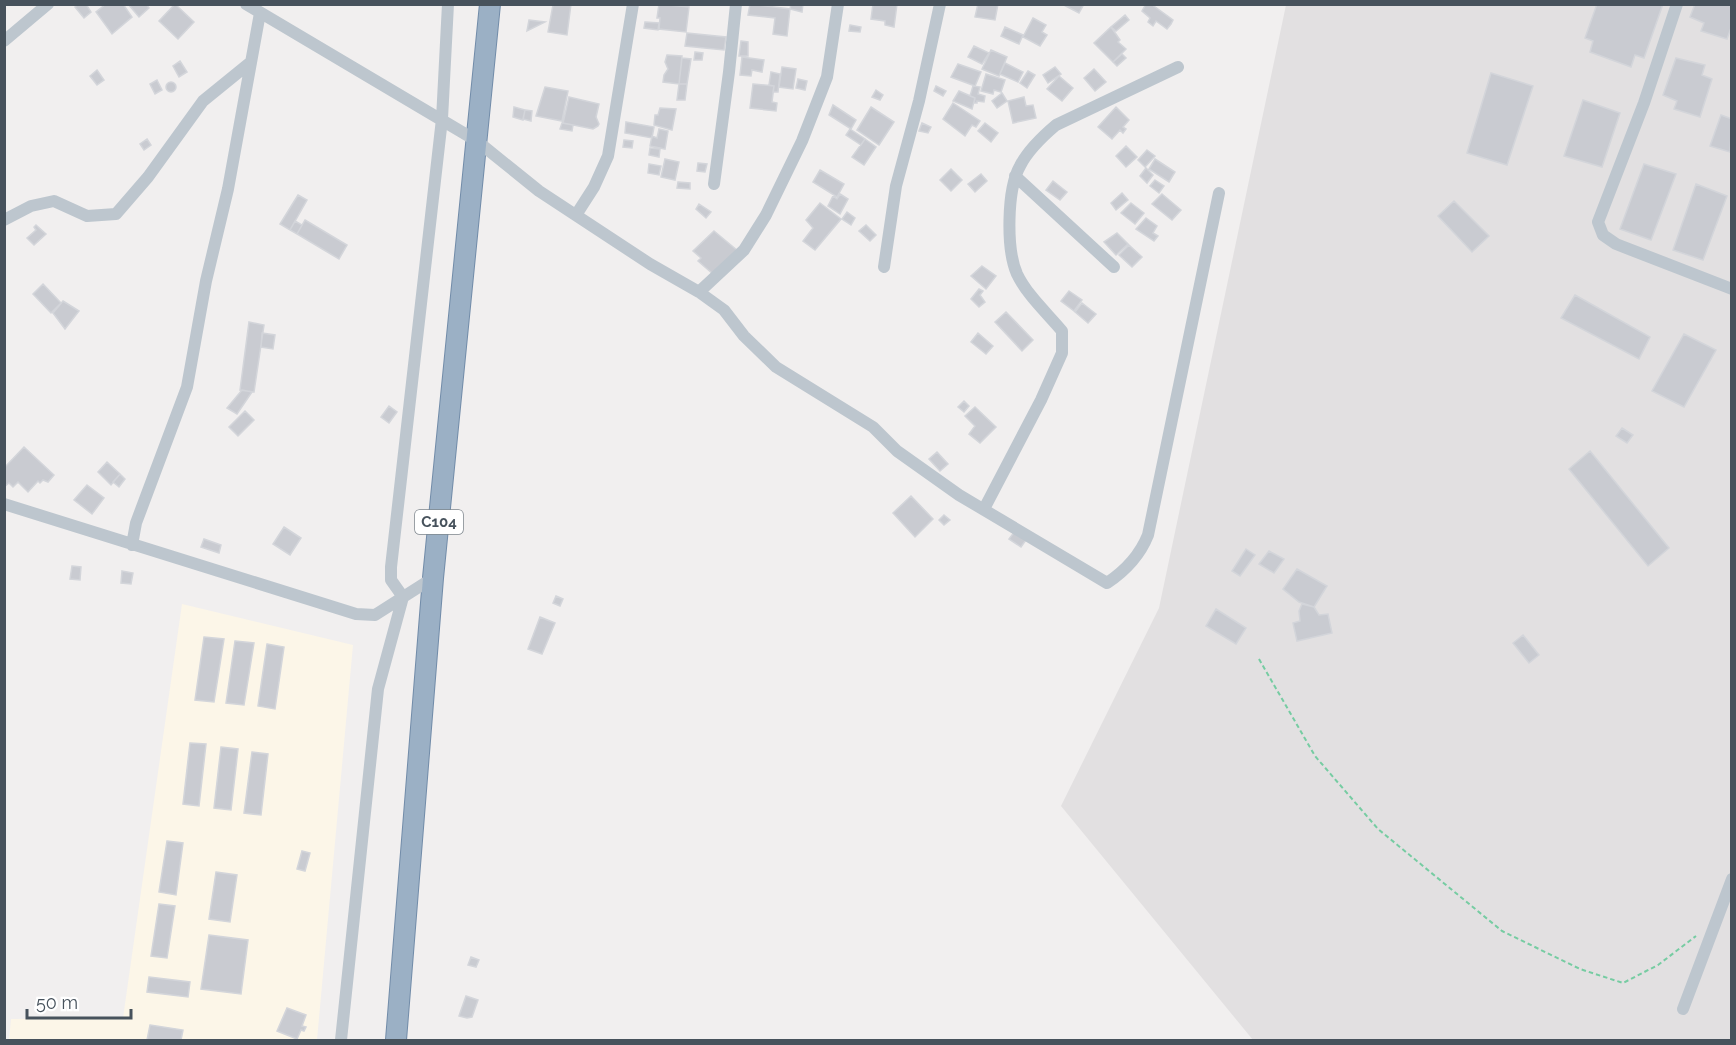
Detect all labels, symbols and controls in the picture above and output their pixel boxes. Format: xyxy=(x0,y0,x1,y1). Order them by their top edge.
road number: C104 xyxy=(415,510,463,534)
scale bar xyxy=(27,982,130,1020)
text: 50 m xyxy=(36,992,78,1013)

